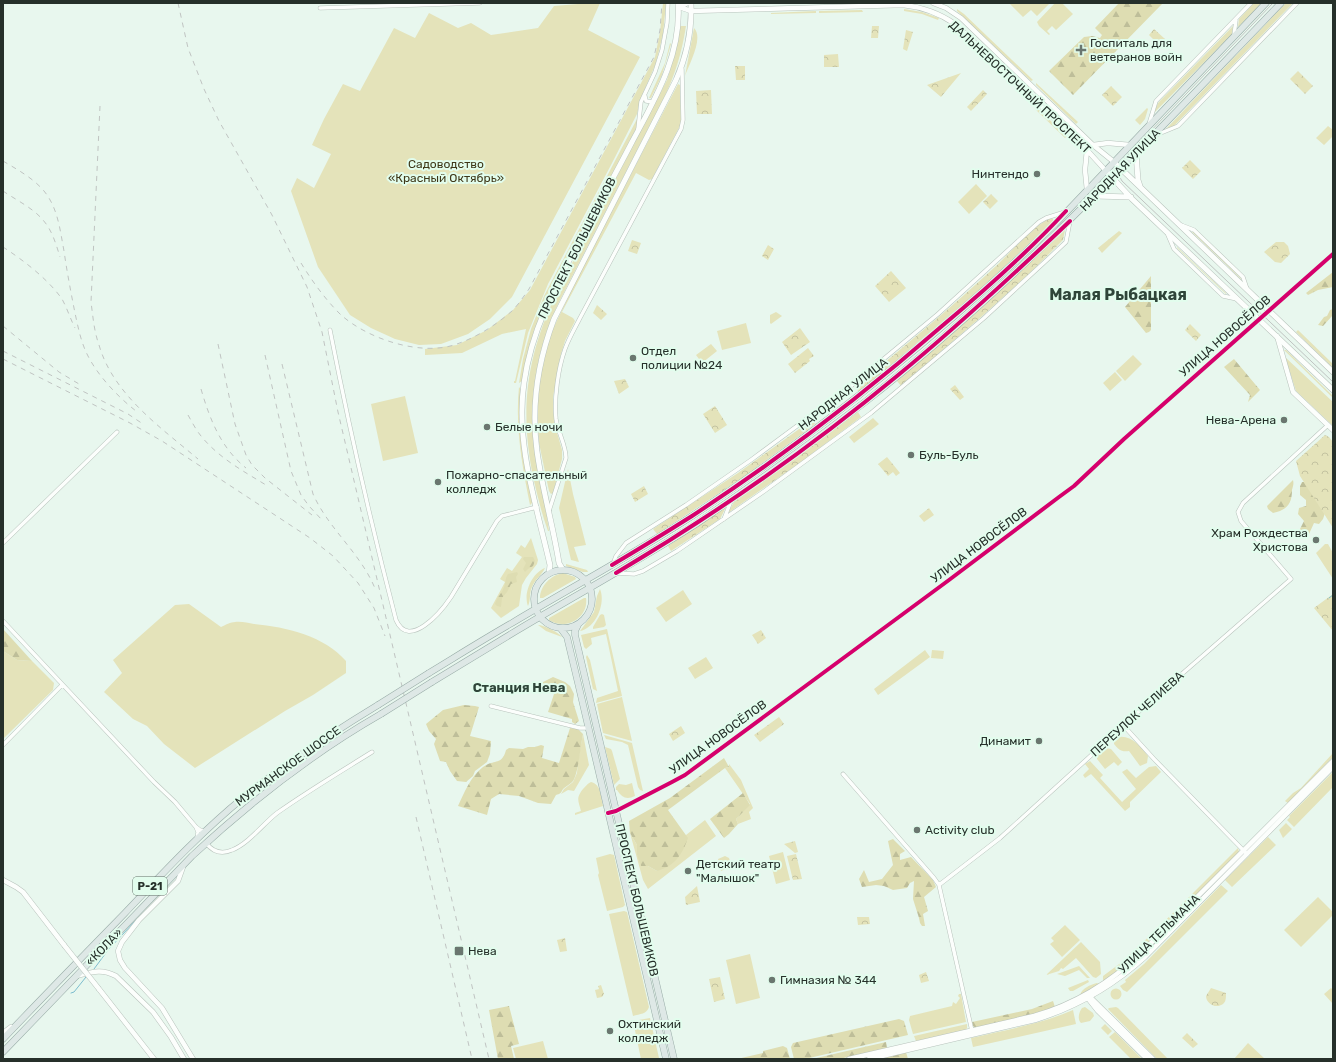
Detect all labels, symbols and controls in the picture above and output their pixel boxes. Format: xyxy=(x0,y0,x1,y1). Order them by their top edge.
street label: ДАЛЬНЕВОСТОЧНЫЙ ПРОСПЕКТ xyxy=(946,18,1094,156)
place label: Госпиталь для ветеранов войн xyxy=(1090,36,1182,64)
marker: Госпиталь для ветеранов войн xyxy=(1075,44,1087,56)
street label: НАРОДНАЯ УЛИЦА xyxy=(1077,126,1163,214)
park label: Садоводство «Красный Октябрь» xyxy=(388,157,504,185)
place label: Нинтендо xyxy=(972,167,1029,181)
marker: Нинтендо xyxy=(1032,169,1042,179)
street label: ПРОСПЕКТ БОЛЬШЕВИКОВ xyxy=(535,175,619,321)
district label: Малая Рыбацкая xyxy=(1049,285,1187,304)
street label: УЛИЦА НОВОСЁЛОВ xyxy=(1176,292,1274,380)
place label: Отдел полиции №24 xyxy=(641,344,723,372)
marker: Отдел полиции №24 xyxy=(628,353,638,363)
street label: НАРОДНАЯ УЛИЦА xyxy=(796,355,890,433)
place label: Нева-Арена xyxy=(1206,413,1276,427)
marker: Нева-Арена xyxy=(1279,415,1289,425)
place label: Белые ночи xyxy=(495,420,563,434)
marker: Белые ночи xyxy=(482,422,492,432)
place label: Буль-Буль xyxy=(919,448,978,462)
marker: Буль-Буль xyxy=(906,450,916,460)
place label: Пожарно-спасательный колледж xyxy=(446,468,587,496)
marker: Пожарно-спасательный колледж xyxy=(433,477,443,487)
street label: УЛИЦА НОВОСЁЛОВ xyxy=(928,504,1030,586)
place label: Храм Рождества Христова xyxy=(1211,526,1308,554)
marker: Храм Рождества Христова xyxy=(1311,535,1321,545)
street label: ПЕРЕУЛОК ЧЕЛИЕВА xyxy=(1088,668,1186,760)
district label: Станция Нева xyxy=(473,680,565,695)
street label: УЛИЦА НОВОСЁЛОВ xyxy=(667,697,769,777)
street label: МУРМАНСКОЕ ШОССЕ xyxy=(233,723,343,809)
place label: Динамит xyxy=(980,734,1031,748)
marker: Динамит xyxy=(1034,736,1044,746)
street label: ПРОСПЕКТ БОЛЬШЕВИКОВ xyxy=(613,822,661,978)
place label: Activity club xyxy=(925,823,995,837)
marker: Activity club xyxy=(912,825,922,835)
place label: Детский театр "Малышок" xyxy=(696,857,781,885)
marker: Детский театр "Малышок" xyxy=(683,866,693,876)
road number: Р-21 xyxy=(133,877,167,895)
street label: УЛИЦА ТЕЛЬМАНА xyxy=(1115,891,1203,977)
street label: «КОЛА» xyxy=(83,925,125,969)
place label: Нева xyxy=(468,944,497,958)
marker: Нева xyxy=(453,945,465,957)
place label: Гимназия № 344 xyxy=(780,973,877,987)
marker: Гимназия № 344 xyxy=(767,975,777,985)
place label: Охтинский колледж xyxy=(618,1017,681,1045)
marker: Охтинский колледж xyxy=(605,1026,615,1036)

